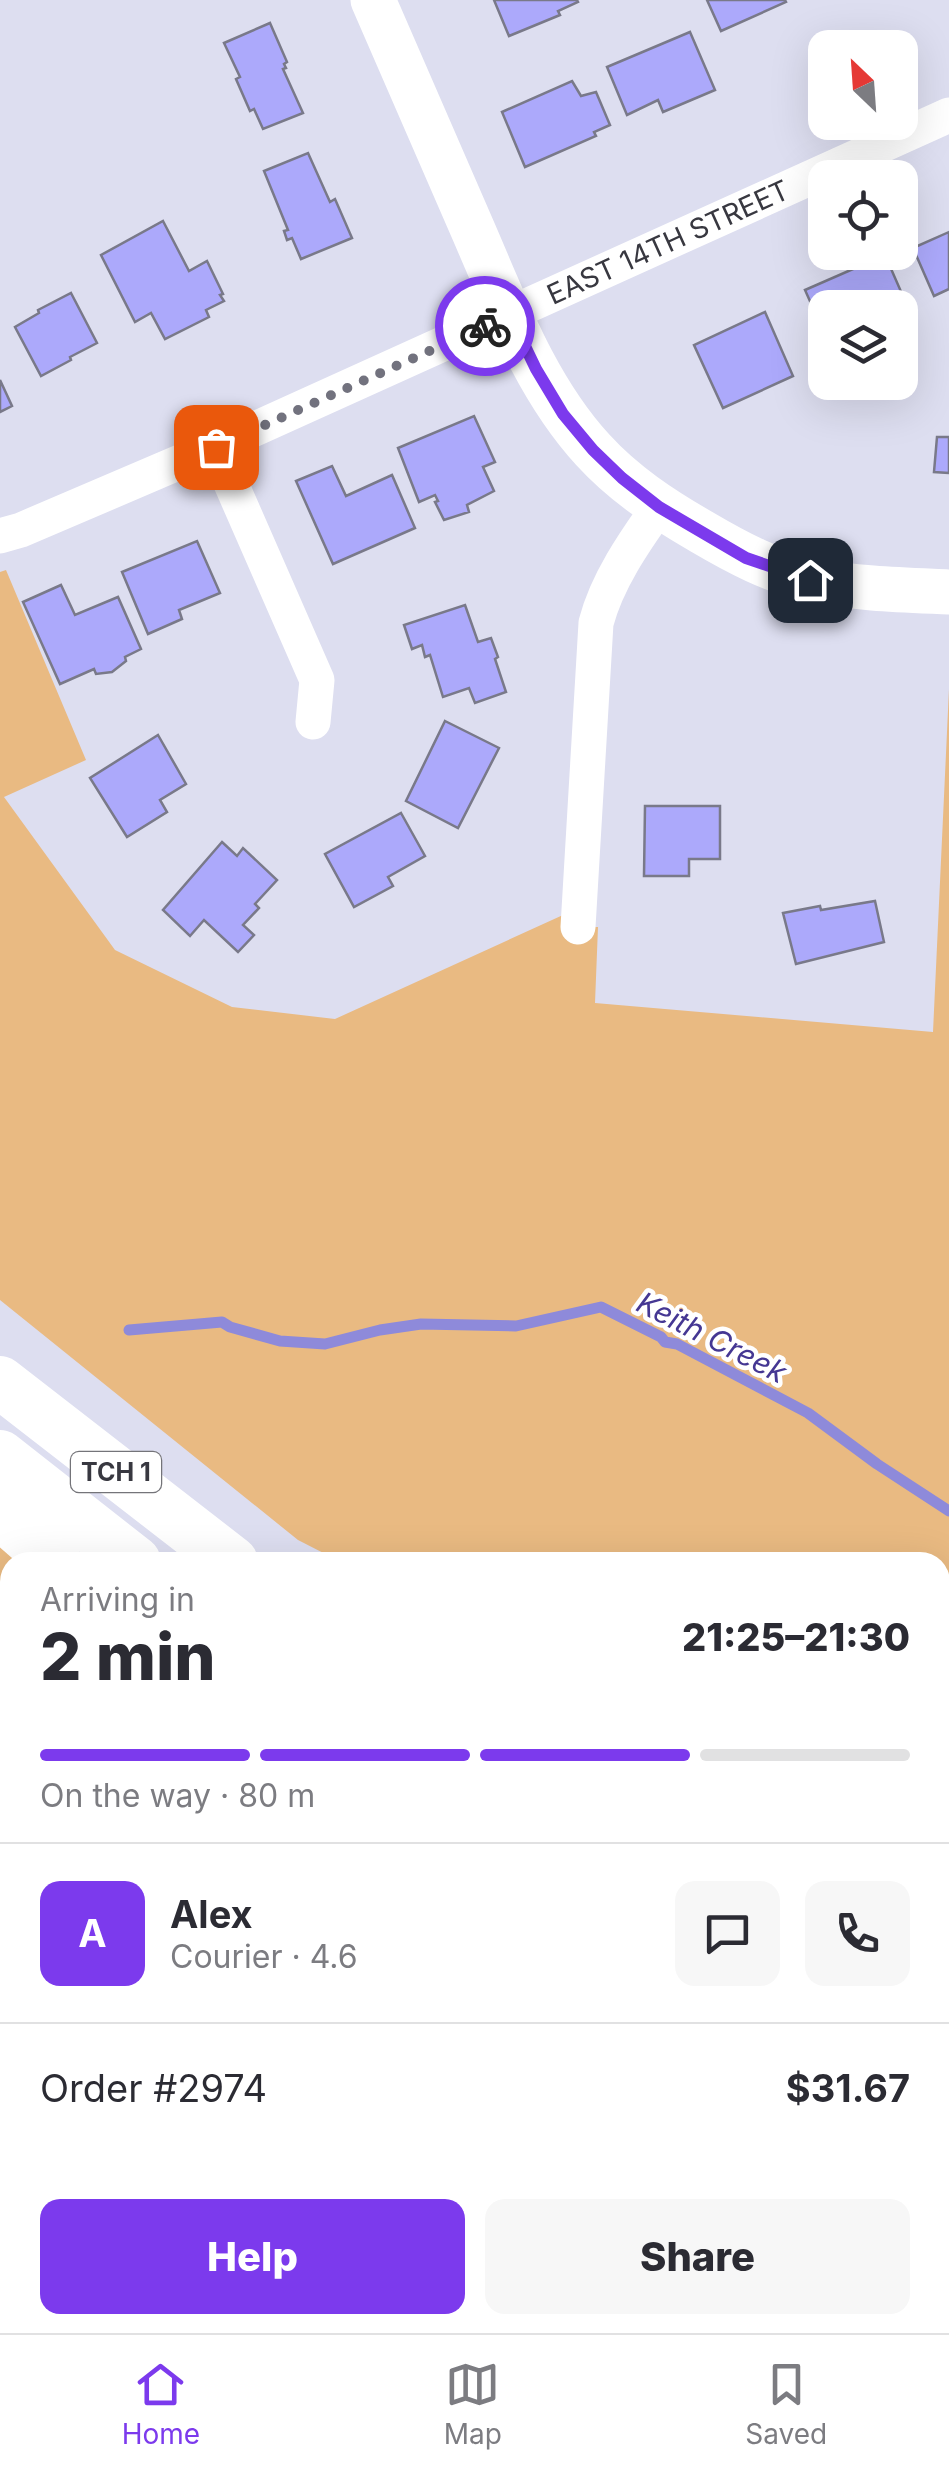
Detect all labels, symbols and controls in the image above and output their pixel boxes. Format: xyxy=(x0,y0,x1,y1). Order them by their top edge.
north arrow xyxy=(808,30,918,140)
map controls xyxy=(808,30,918,400)
button: locate xyxy=(808,160,918,270)
street label: EAST 14TH STREET xyxy=(542,173,794,312)
courier xyxy=(435,276,535,376)
button: layers xyxy=(808,290,918,400)
icon: bike xyxy=(458,299,513,354)
pin xyxy=(174,405,259,490)
icon: bag xyxy=(189,420,244,475)
pin xyxy=(768,538,853,623)
icon: home xyxy=(783,553,838,608)
water label: Keith Creek xyxy=(631,1284,793,1390)
road number: TCH 1 xyxy=(71,1452,161,1492)
text: Arriving in xyxy=(40,1580,195,1619)
text: 21:25–21:30 xyxy=(682,1614,910,1660)
text: 2 min xyxy=(40,1617,216,1696)
text: On the way · 80 m xyxy=(40,1776,315,1815)
button: chat xyxy=(675,1881,780,1986)
button: phone xyxy=(805,1881,910,1986)
text: Alex xyxy=(170,1891,253,1937)
text: A xyxy=(78,1910,107,1956)
text: Courier · 4.6 xyxy=(170,1937,358,1976)
text: Order #2974 xyxy=(40,2065,267,2111)
text: $31.67 xyxy=(786,2065,910,2111)
button: Help xyxy=(40,2199,465,2314)
button: Share xyxy=(485,2199,910,2314)
tab: Home xyxy=(122,2357,200,2451)
tab: Map xyxy=(444,2357,502,2451)
tab: Saved xyxy=(745,2357,827,2451)

